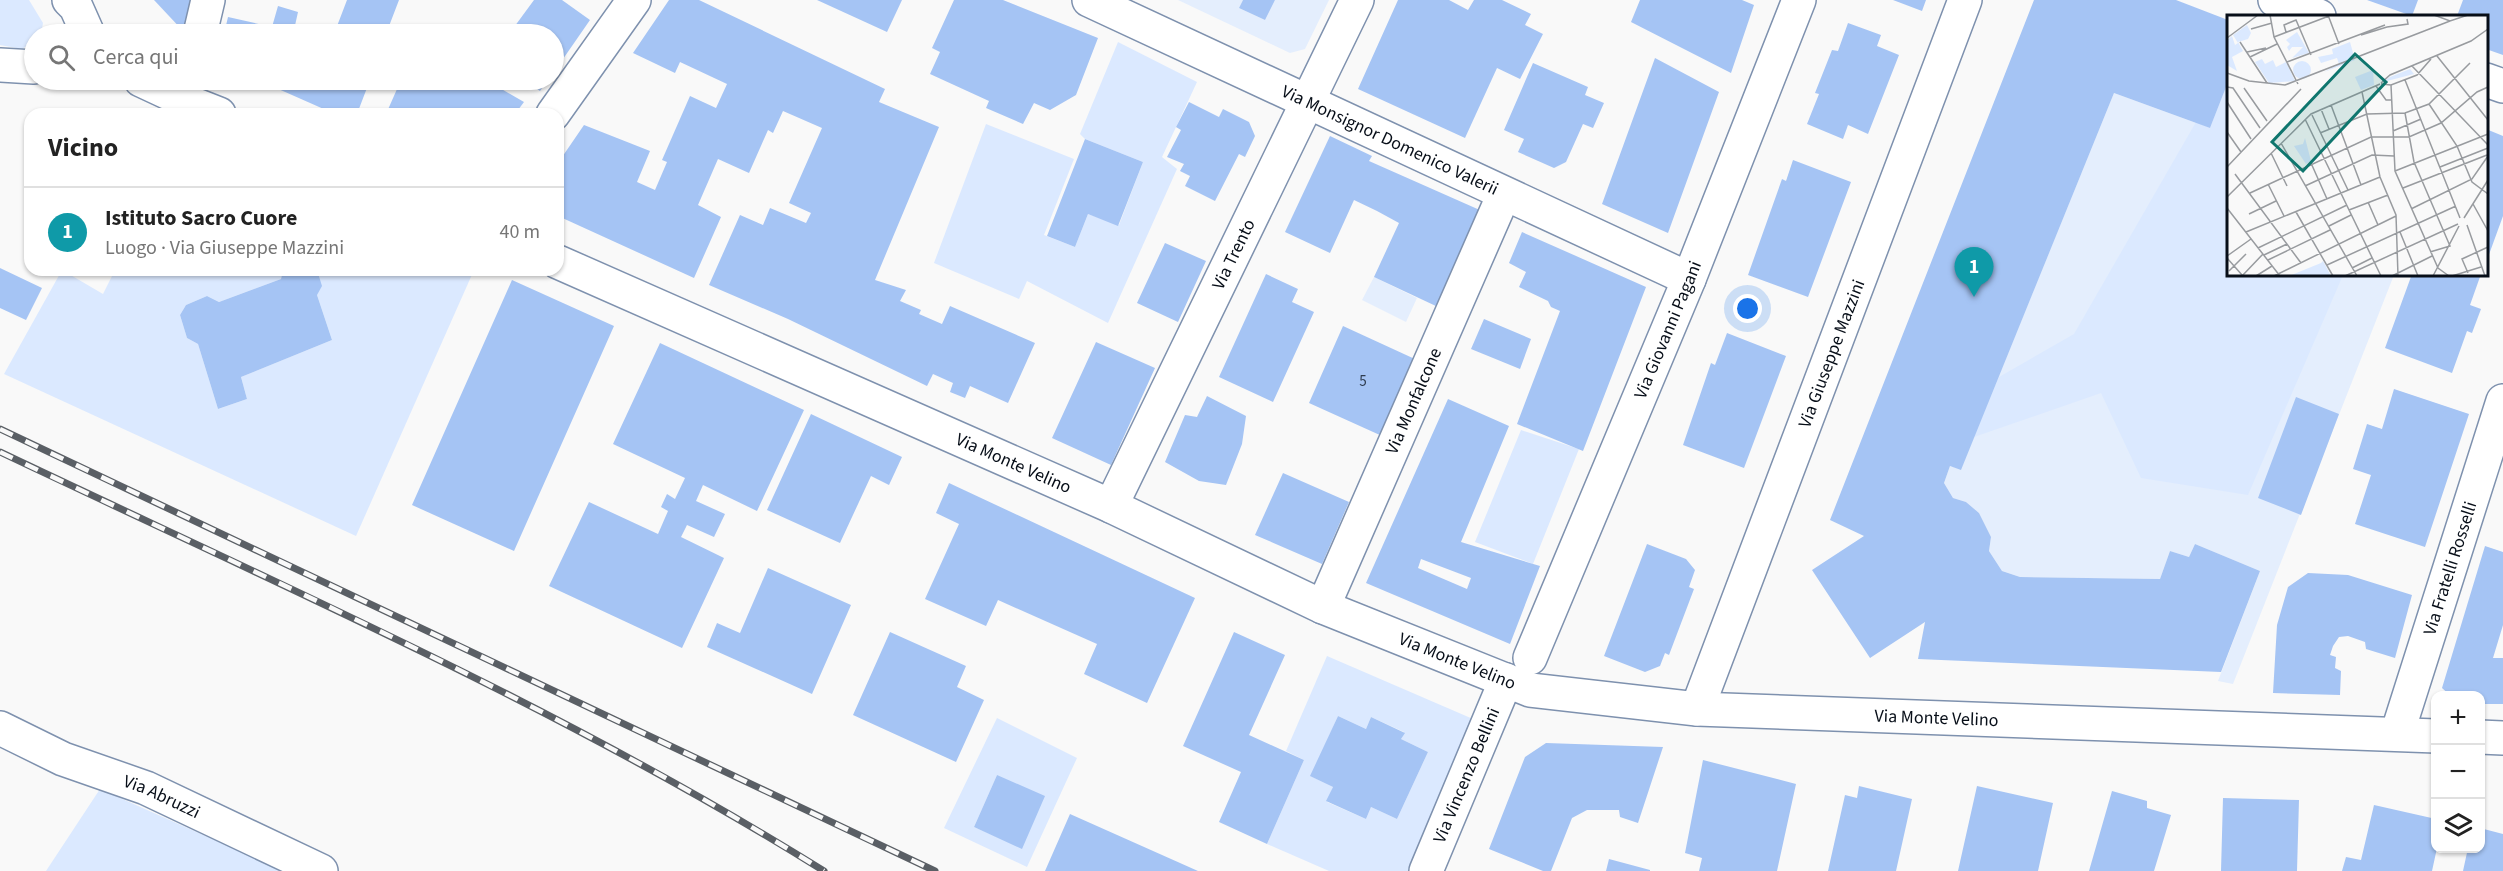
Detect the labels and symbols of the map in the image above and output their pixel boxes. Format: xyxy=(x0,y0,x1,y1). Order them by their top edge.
inset map xyxy=(2227,15,2488,276)
street label: Via Monsignor Domenico Valerii xyxy=(1278,79,1503,201)
street label: Via Trento xyxy=(1206,215,1261,294)
pin: 1 xyxy=(1954,248,1994,297)
street label: Via Giovanni Pagani xyxy=(1628,257,1707,402)
street label: Via Giuseppe Mazzini xyxy=(1792,276,1871,431)
your location xyxy=(1733,294,1762,323)
street label: Via Monfalcone xyxy=(1379,344,1448,458)
house number: 5 xyxy=(1359,371,1367,392)
street label: Via Monte Velino xyxy=(952,427,1075,500)
street label: Via Fratelli Rosselli xyxy=(2417,498,2483,638)
street label: Via Monte Velino xyxy=(1395,626,1520,696)
street label: Via Vincenzo Bellini xyxy=(1427,703,1506,847)
street label: Via Monte Velino xyxy=(1874,703,1999,733)
street label: Via Abruzzi xyxy=(120,769,205,825)

